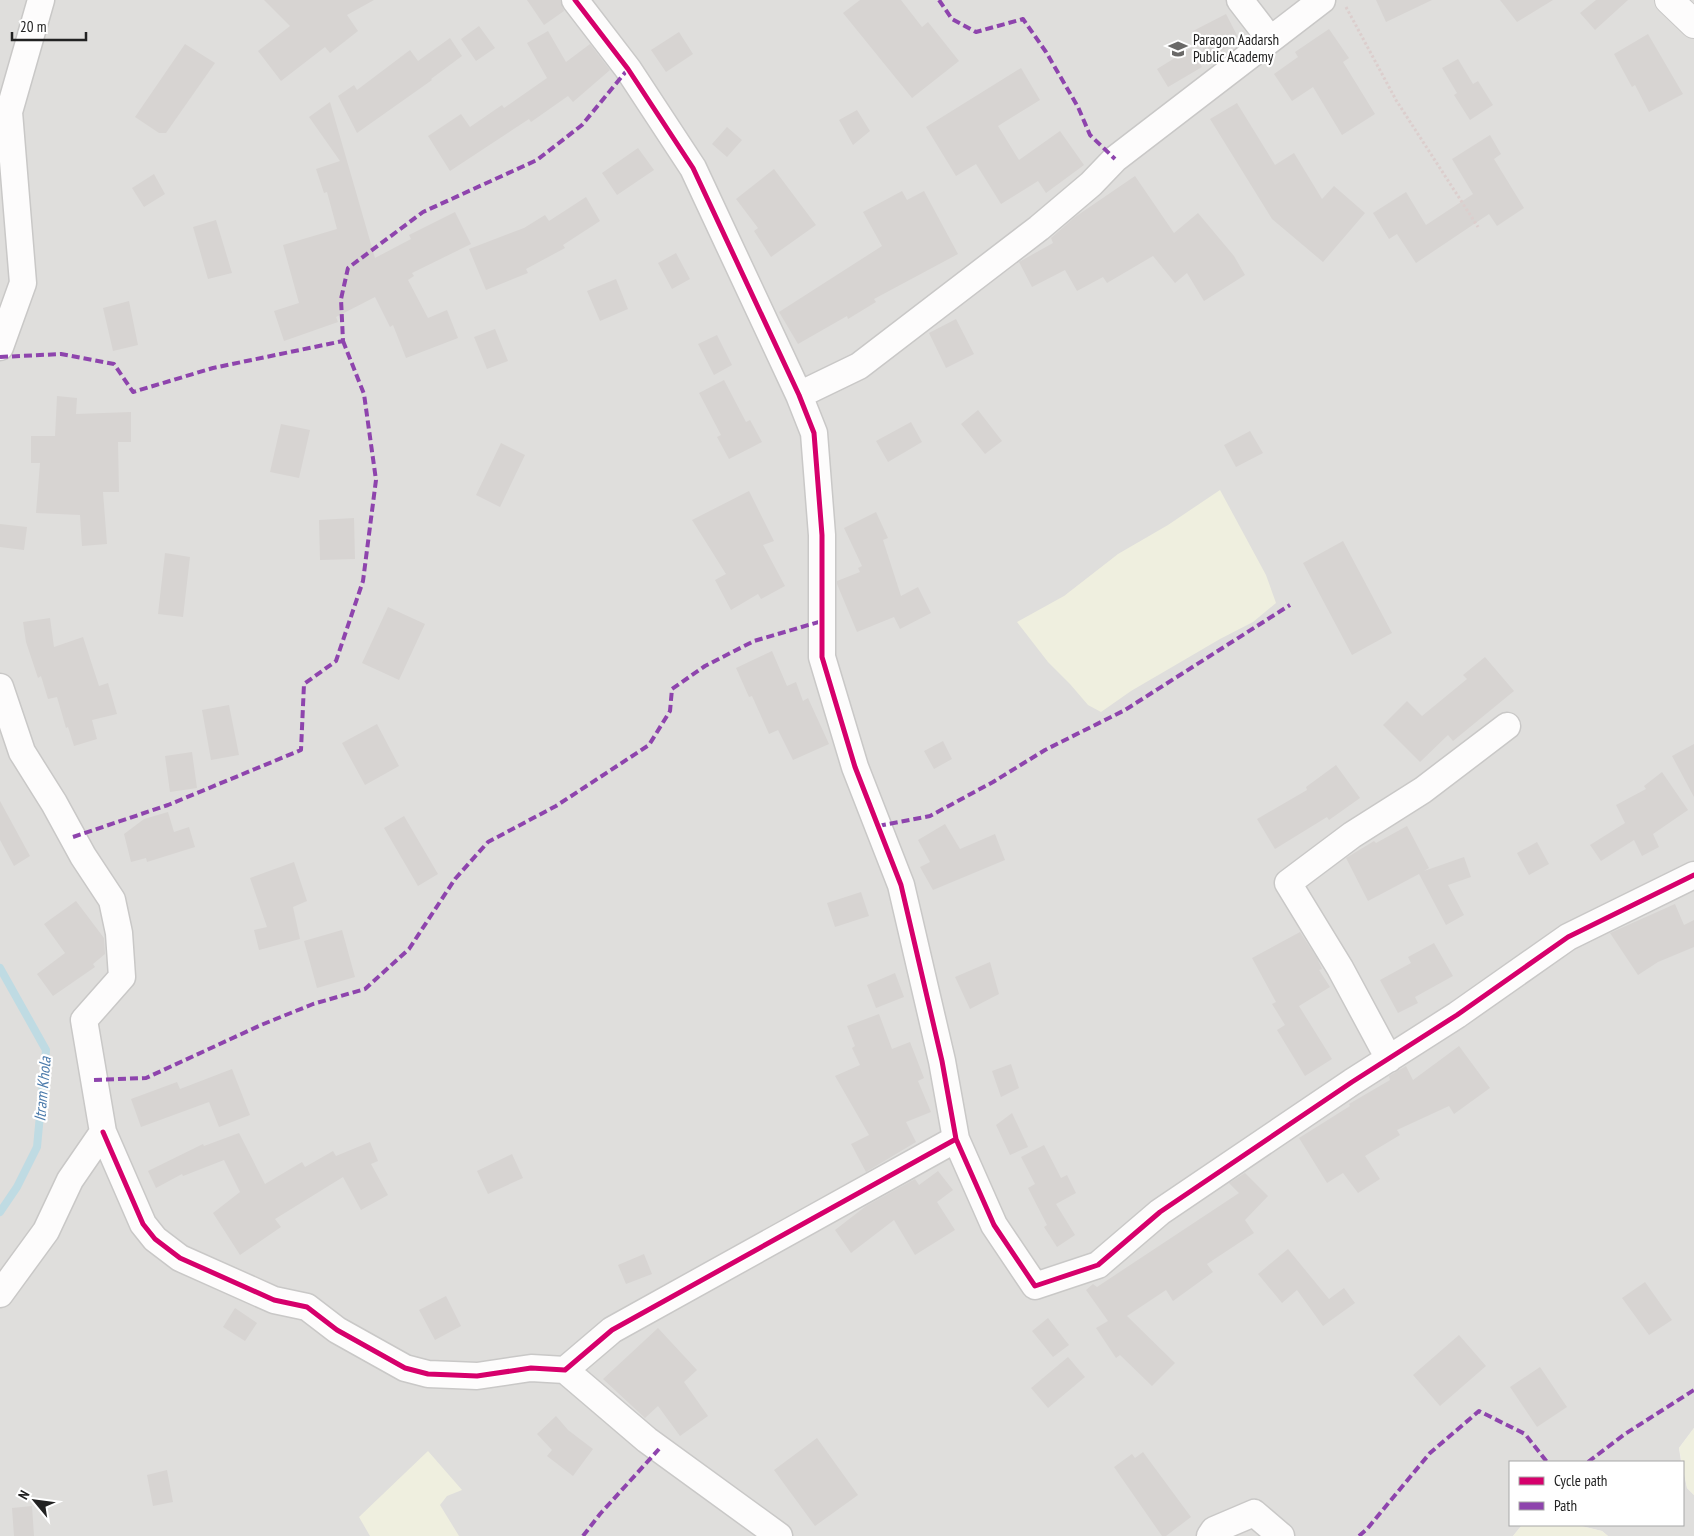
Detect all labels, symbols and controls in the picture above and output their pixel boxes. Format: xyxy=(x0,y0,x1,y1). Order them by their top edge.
scale bar xyxy=(12,10,86,42)
text: 20 m xyxy=(20,17,46,36)
place label: Paragon Aadarsh Public Academy xyxy=(1193,30,1279,66)
school or university icon: Paragon Aadarsh Public Academy xyxy=(1167,38,1189,60)
water label: Itram Khola xyxy=(29,1054,55,1122)
legend xyxy=(1509,1461,1684,1526)
text: Cycle path xyxy=(1554,1471,1607,1490)
north arrow xyxy=(10,1476,60,1526)
text: N xyxy=(14,1487,33,1502)
text: Path xyxy=(1554,1496,1577,1515)

